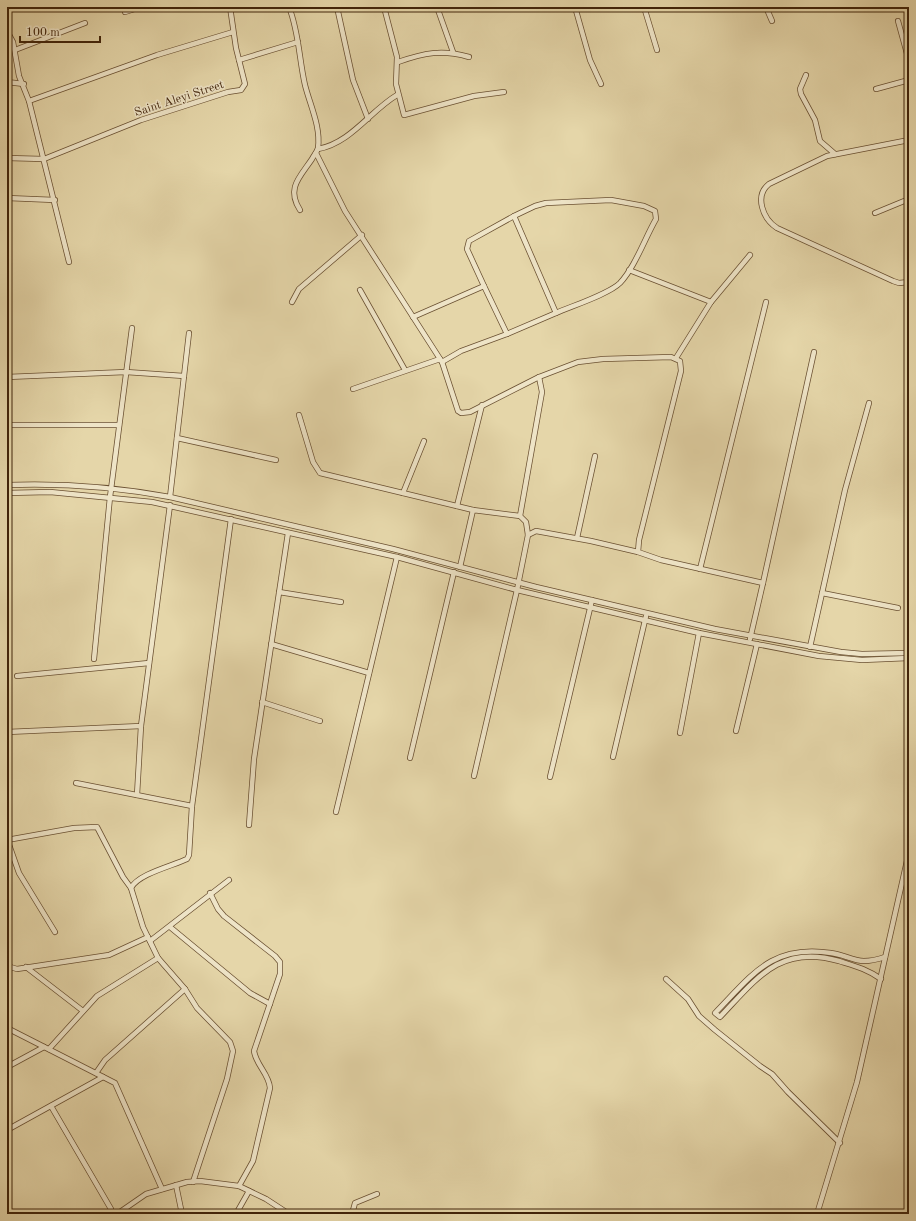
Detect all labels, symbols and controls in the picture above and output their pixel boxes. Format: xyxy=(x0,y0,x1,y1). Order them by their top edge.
scale bar xyxy=(20,18,100,44)
text: 100 m xyxy=(26,27,60,39)
street label: Saint Aleyi Street xyxy=(133,79,226,119)

